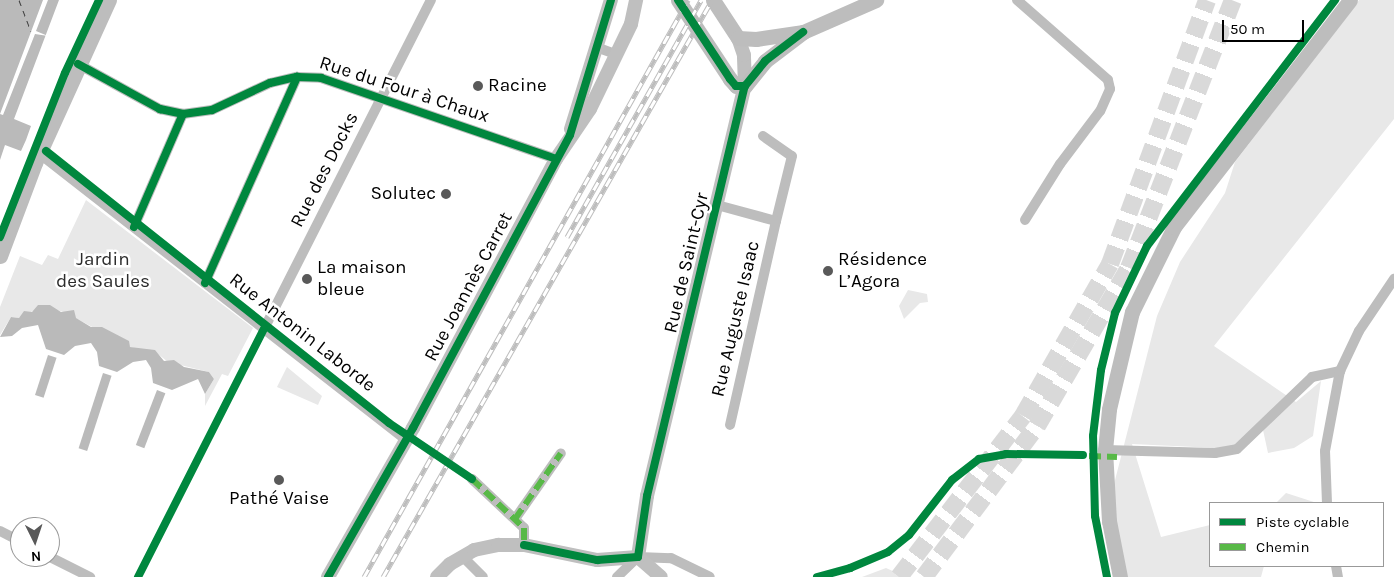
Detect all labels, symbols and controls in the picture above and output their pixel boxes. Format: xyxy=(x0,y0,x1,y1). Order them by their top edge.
scale bar xyxy=(1224,10,1306,42)
text: 50 m xyxy=(1230,20,1265,38)
street label: Rue du Four à Chaux xyxy=(316,52,492,128)
place label: Racine xyxy=(488,75,547,97)
marker: Racine xyxy=(472,80,484,92)
street label: Rue des Docks xyxy=(286,109,364,231)
place label: Solutec xyxy=(371,183,436,205)
marker: Solutec xyxy=(440,188,452,200)
street label: Rue de Saint-Cyr xyxy=(660,191,714,335)
street label: Rue Joannès Carret xyxy=(420,208,518,366)
street label: Rue Auguste Isaac xyxy=(707,239,765,399)
park label: Jardin des Saules xyxy=(56,249,150,293)
place label: Résidence L’Agora xyxy=(838,249,927,293)
place label: La maison bleue xyxy=(317,257,407,301)
marker: Résidence L’Agora xyxy=(822,265,834,277)
street label: Rue Antonin Laborde xyxy=(224,269,380,397)
marker: La maison bleue xyxy=(301,273,313,285)
marker: Pathé Vaise xyxy=(273,474,285,486)
place label: Pathé Vaise xyxy=(229,488,329,510)
legend xyxy=(1209,502,1384,567)
text: Piste cyclable xyxy=(1256,513,1349,531)
north arrow xyxy=(10,517,60,567)
text: Chemin xyxy=(1256,538,1310,556)
text: N xyxy=(30,548,42,565)

